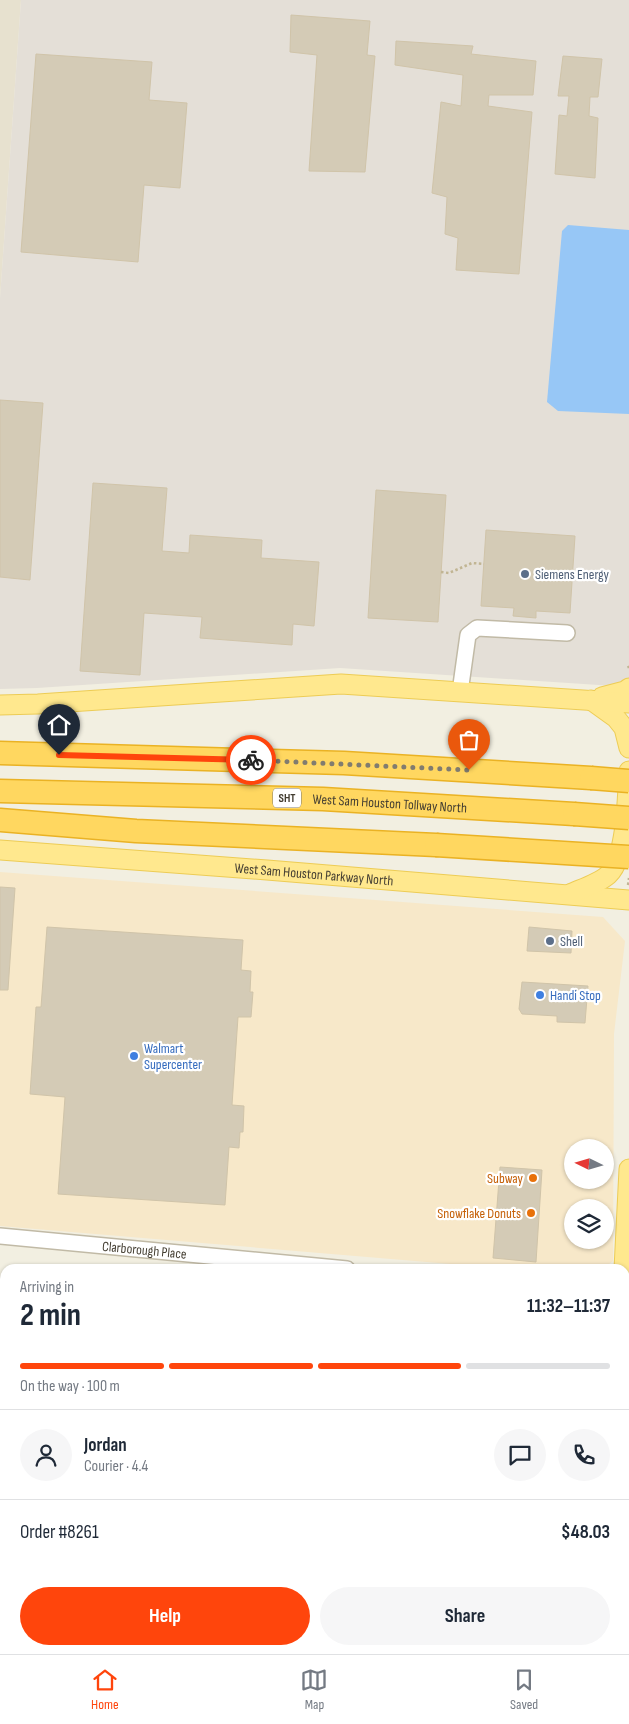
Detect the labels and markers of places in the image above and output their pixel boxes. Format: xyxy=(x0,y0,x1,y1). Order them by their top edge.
place label: Siemens Energy xyxy=(535,566,609,583)
marker: Siemens Energy xyxy=(519,568,531,580)
pin xyxy=(38,704,80,755)
pin xyxy=(448,719,490,770)
place label: Shell xyxy=(560,933,583,950)
marker: Shell xyxy=(544,935,556,947)
place label: Handi Stop xyxy=(550,987,601,1004)
marker: Handi Stop xyxy=(534,989,546,1001)
place label: Walmart Supercenter xyxy=(144,1040,202,1073)
marker: Walmart Supercenter xyxy=(128,1050,140,1062)
place label: Subway xyxy=(487,1170,524,1187)
marker: Subway xyxy=(527,1172,539,1184)
place label: Snowflake Donuts xyxy=(437,1205,521,1222)
marker: Snowflake Donuts xyxy=(525,1207,537,1219)

